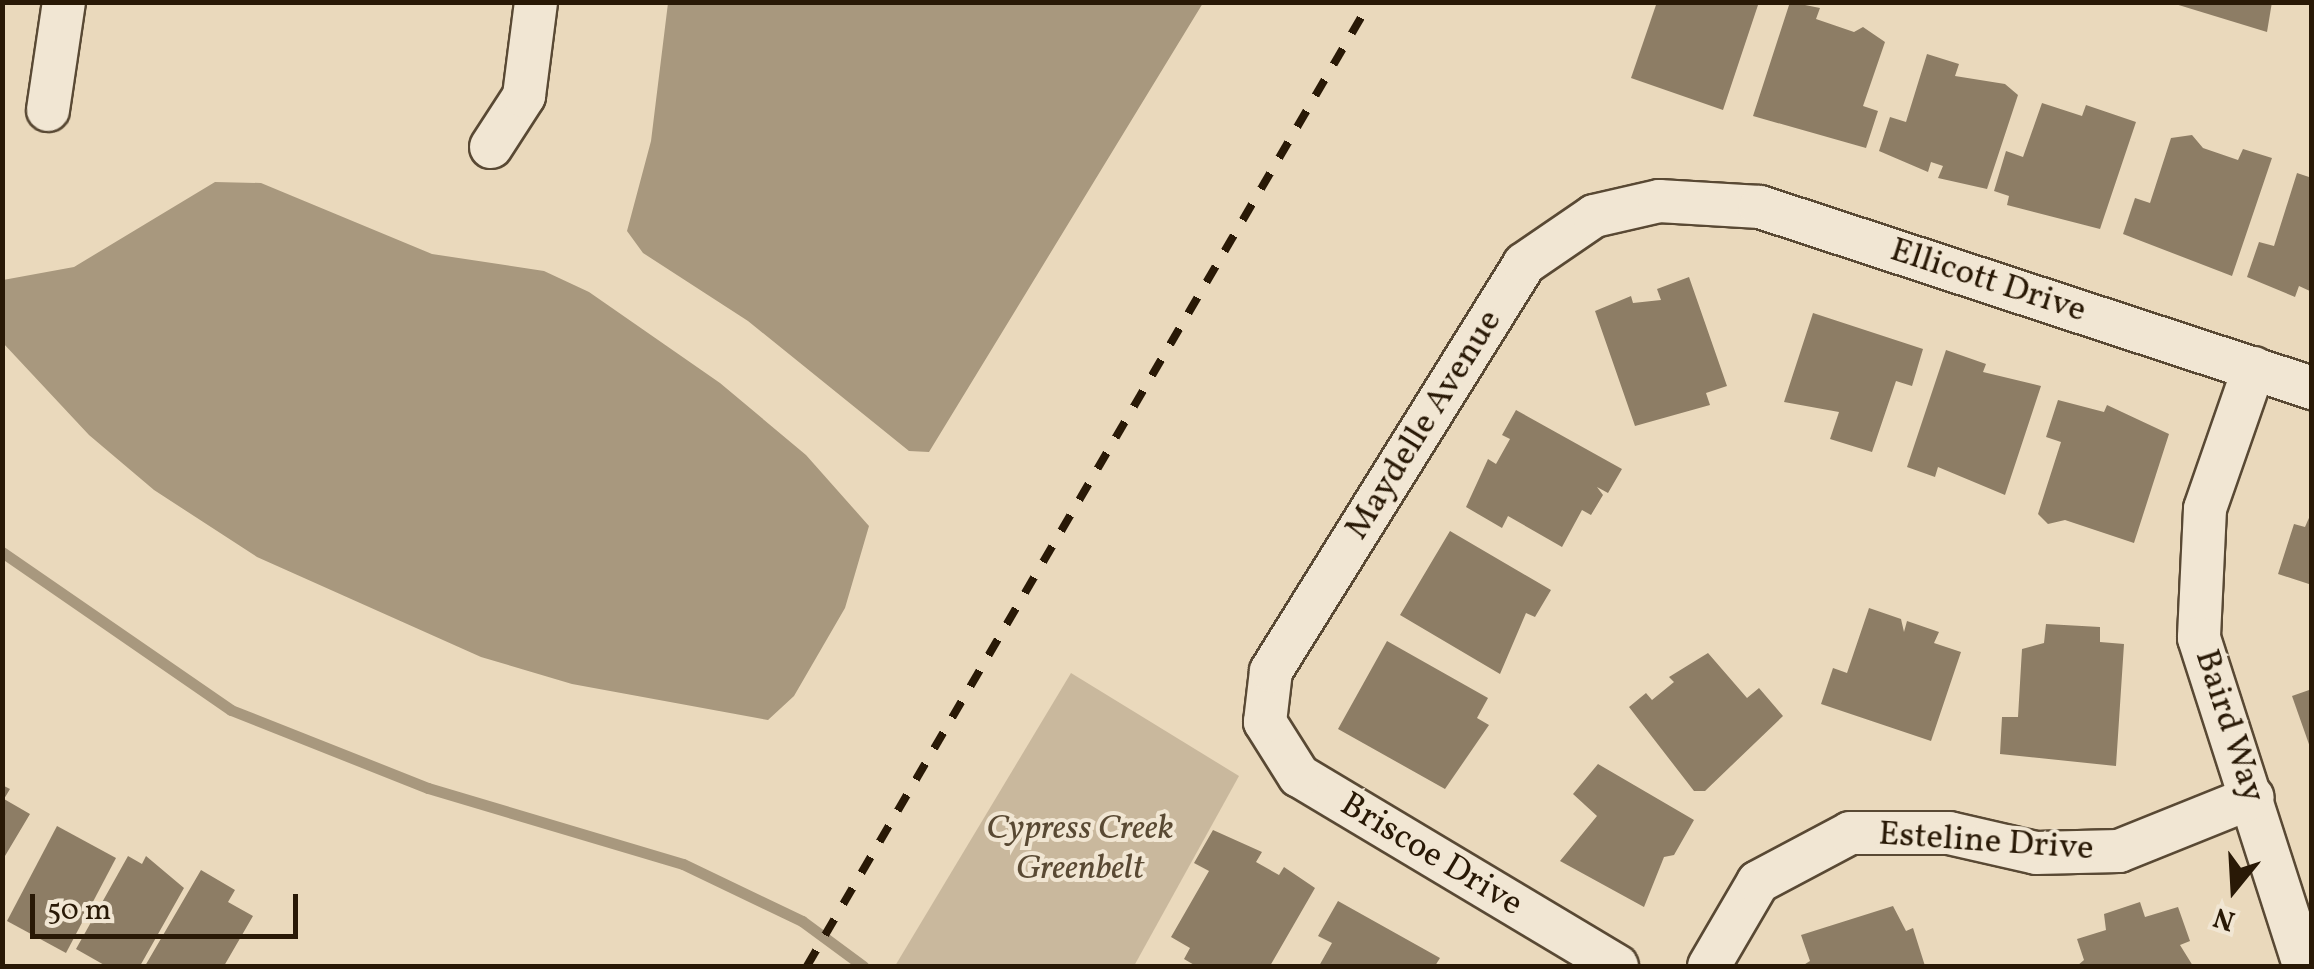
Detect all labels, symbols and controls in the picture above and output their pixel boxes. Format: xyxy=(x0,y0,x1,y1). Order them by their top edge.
street label: Ellicott Drive xyxy=(1885,230,2091,332)
street label: Maydelle Avenue xyxy=(1337,302,1511,548)
street label: Baird Way xyxy=(2184,644,2274,808)
street label: Briscoe Drive xyxy=(1332,784,1530,926)
park label: Cypress Creek Greenbelt xyxy=(986,808,1174,890)
street label: Esteline Drive xyxy=(1877,814,2095,870)
north arrow xyxy=(2184,839,2284,939)
scale bar xyxy=(35,874,302,936)
text: 50 m xyxy=(47,890,111,932)
text: N xyxy=(2209,896,2240,940)

